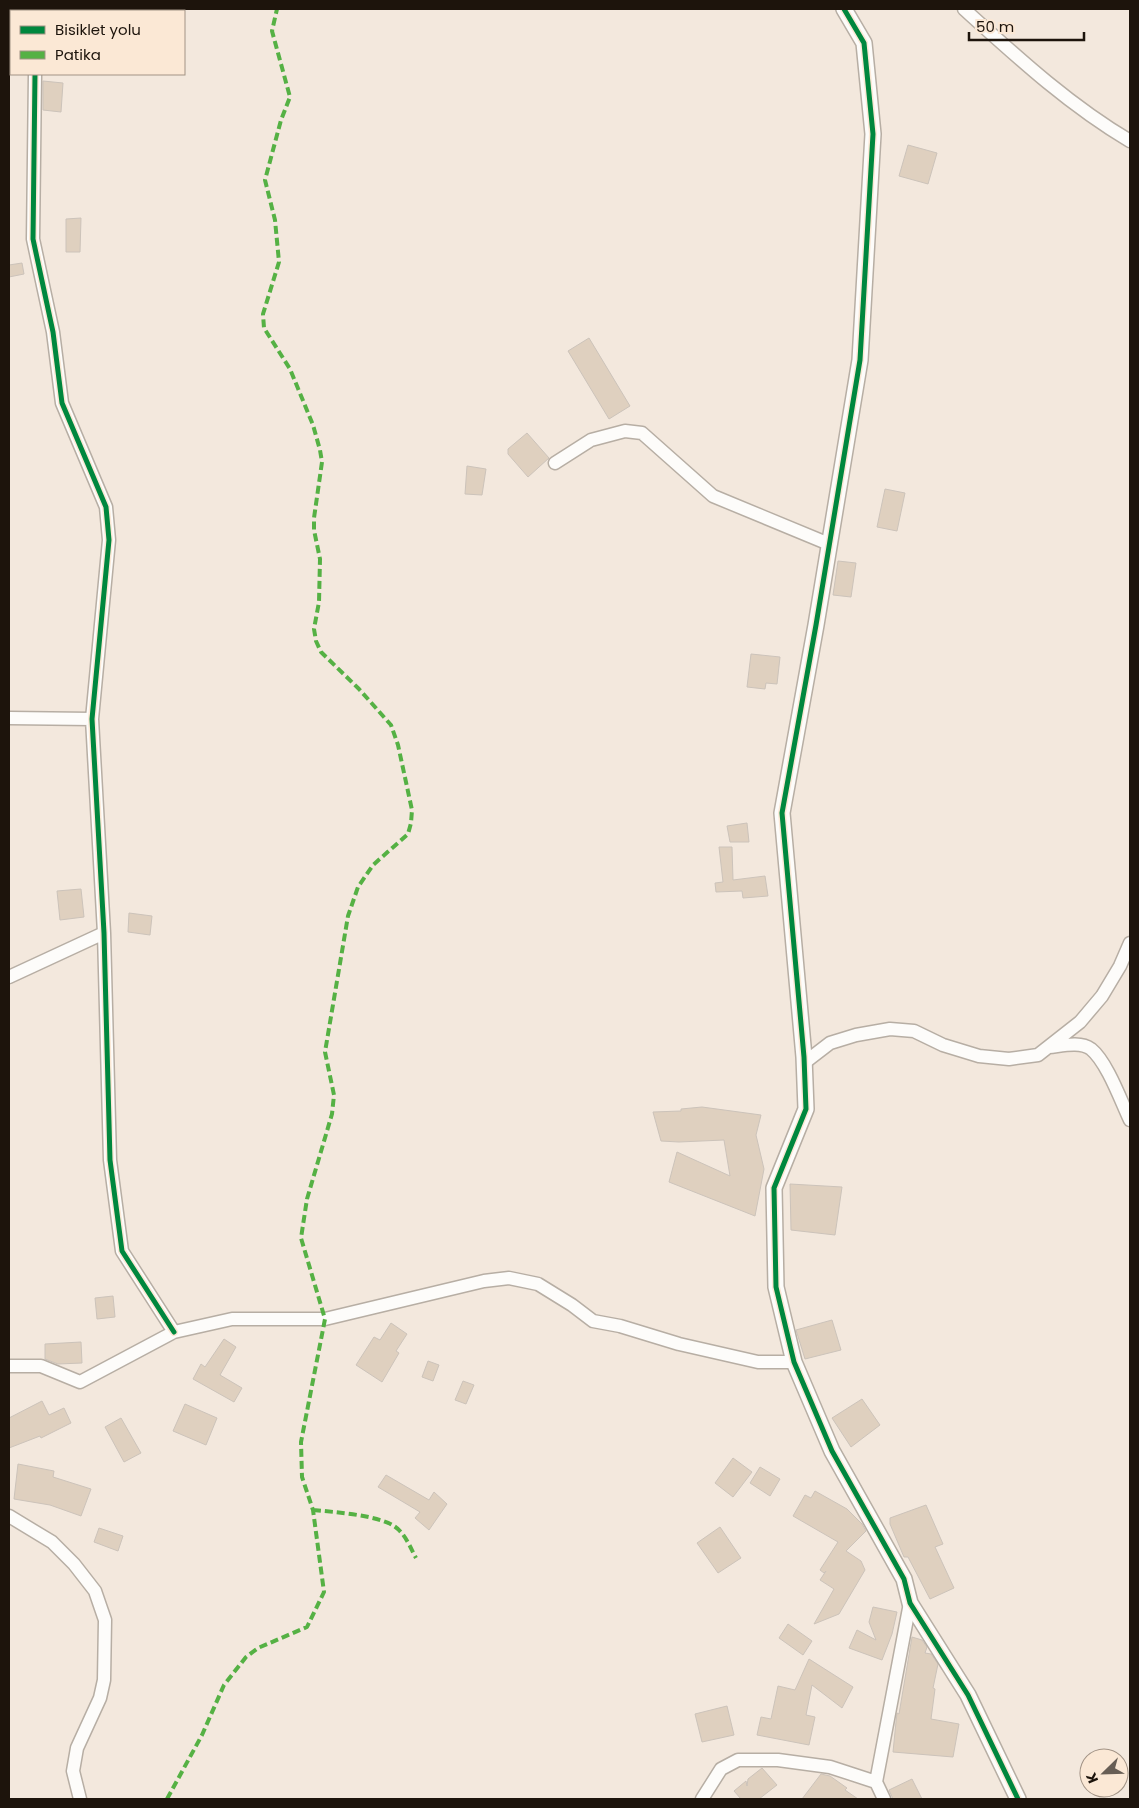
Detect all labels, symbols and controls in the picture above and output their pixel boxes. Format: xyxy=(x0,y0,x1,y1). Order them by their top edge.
legend xyxy=(10,10,185,75)
scale bar xyxy=(969,10,1084,42)
text: 50 m xyxy=(976,16,1014,37)
text: Bisiklet yolu xyxy=(55,19,141,40)
text: Patika xyxy=(55,44,101,65)
north arrow xyxy=(1079,1748,1129,1798)
text: K xyxy=(1081,1769,1103,1786)

